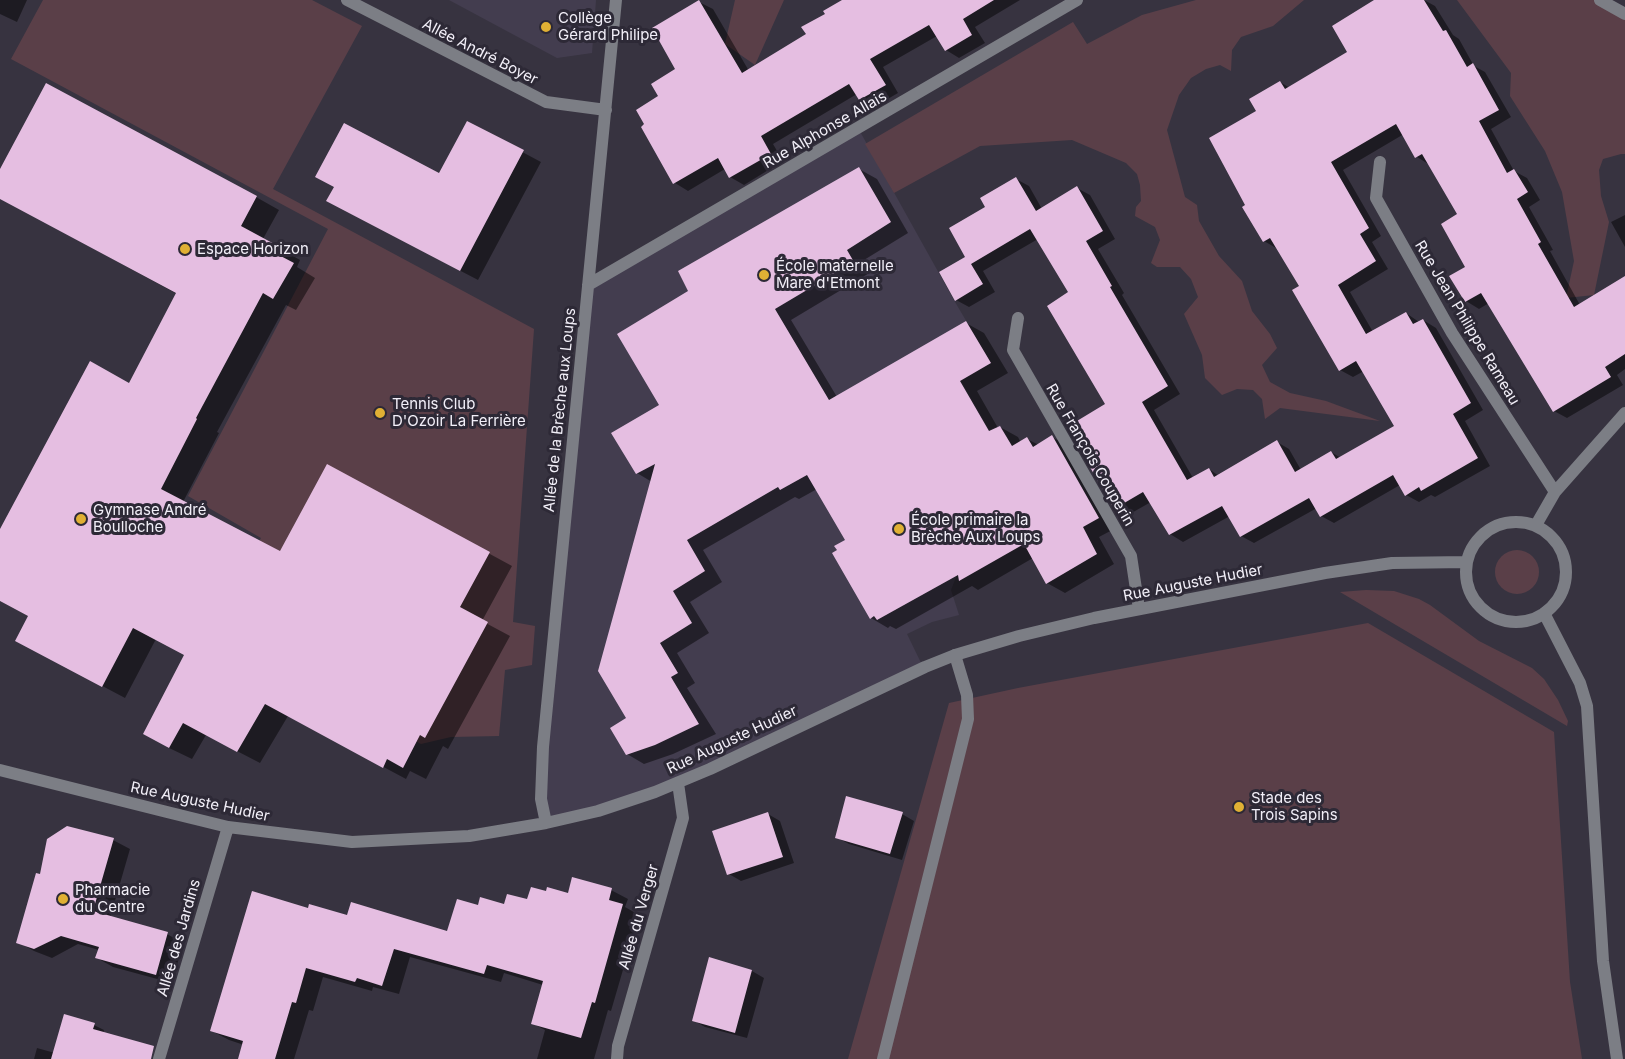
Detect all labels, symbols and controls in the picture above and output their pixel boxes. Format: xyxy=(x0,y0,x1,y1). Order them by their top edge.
place label: Collège Gérard Philipe xyxy=(558,9,658,44)
street label: Allée André Boyer xyxy=(419,15,541,89)
marker: Collège Gérard Philipe xyxy=(539,20,553,34)
street label: Rue Alphonse Allais xyxy=(760,87,890,173)
street label: Rue Jean Philippe Rameau xyxy=(1411,238,1523,408)
place label: Espace Horizon xyxy=(197,240,309,258)
marker: Espace Horizon xyxy=(178,242,192,256)
place label: École maternelle Mare d'Etmont xyxy=(776,257,894,292)
marker: École maternelle Mare d'Etmont xyxy=(757,268,771,282)
street label: Allée de la Brèche aux Loups xyxy=(540,307,580,513)
street label: Rue François Couperin xyxy=(1042,381,1138,529)
place label: Tennis Club D'Ozoir La Ferrière xyxy=(392,395,526,430)
marker: Tennis Club D'Ozoir La Ferrière xyxy=(373,406,387,420)
place label: Gymnase André Boulloche xyxy=(93,501,206,536)
place label: École primaire la Brèche Aux Loups xyxy=(911,511,1040,546)
marker: Gymnase André Boulloche xyxy=(74,512,88,526)
marker: École primaire la Brèche Aux Loups xyxy=(892,522,906,536)
street label: Rue Auguste Hudier xyxy=(1122,561,1264,605)
street label: Rue Auguste Hudier xyxy=(664,702,800,778)
street label: Rue Auguste Hudier xyxy=(129,778,271,826)
place label: Stade des Trois Sapins xyxy=(1251,789,1338,824)
marker: Stade des Trois Sapins xyxy=(1232,800,1246,814)
street label: Allée du Verger xyxy=(615,862,663,972)
street label: Allée des Jardins xyxy=(154,877,204,999)
place label: Pharmacie du Centre xyxy=(75,881,150,916)
marker: Pharmacie du Centre xyxy=(56,892,70,906)

